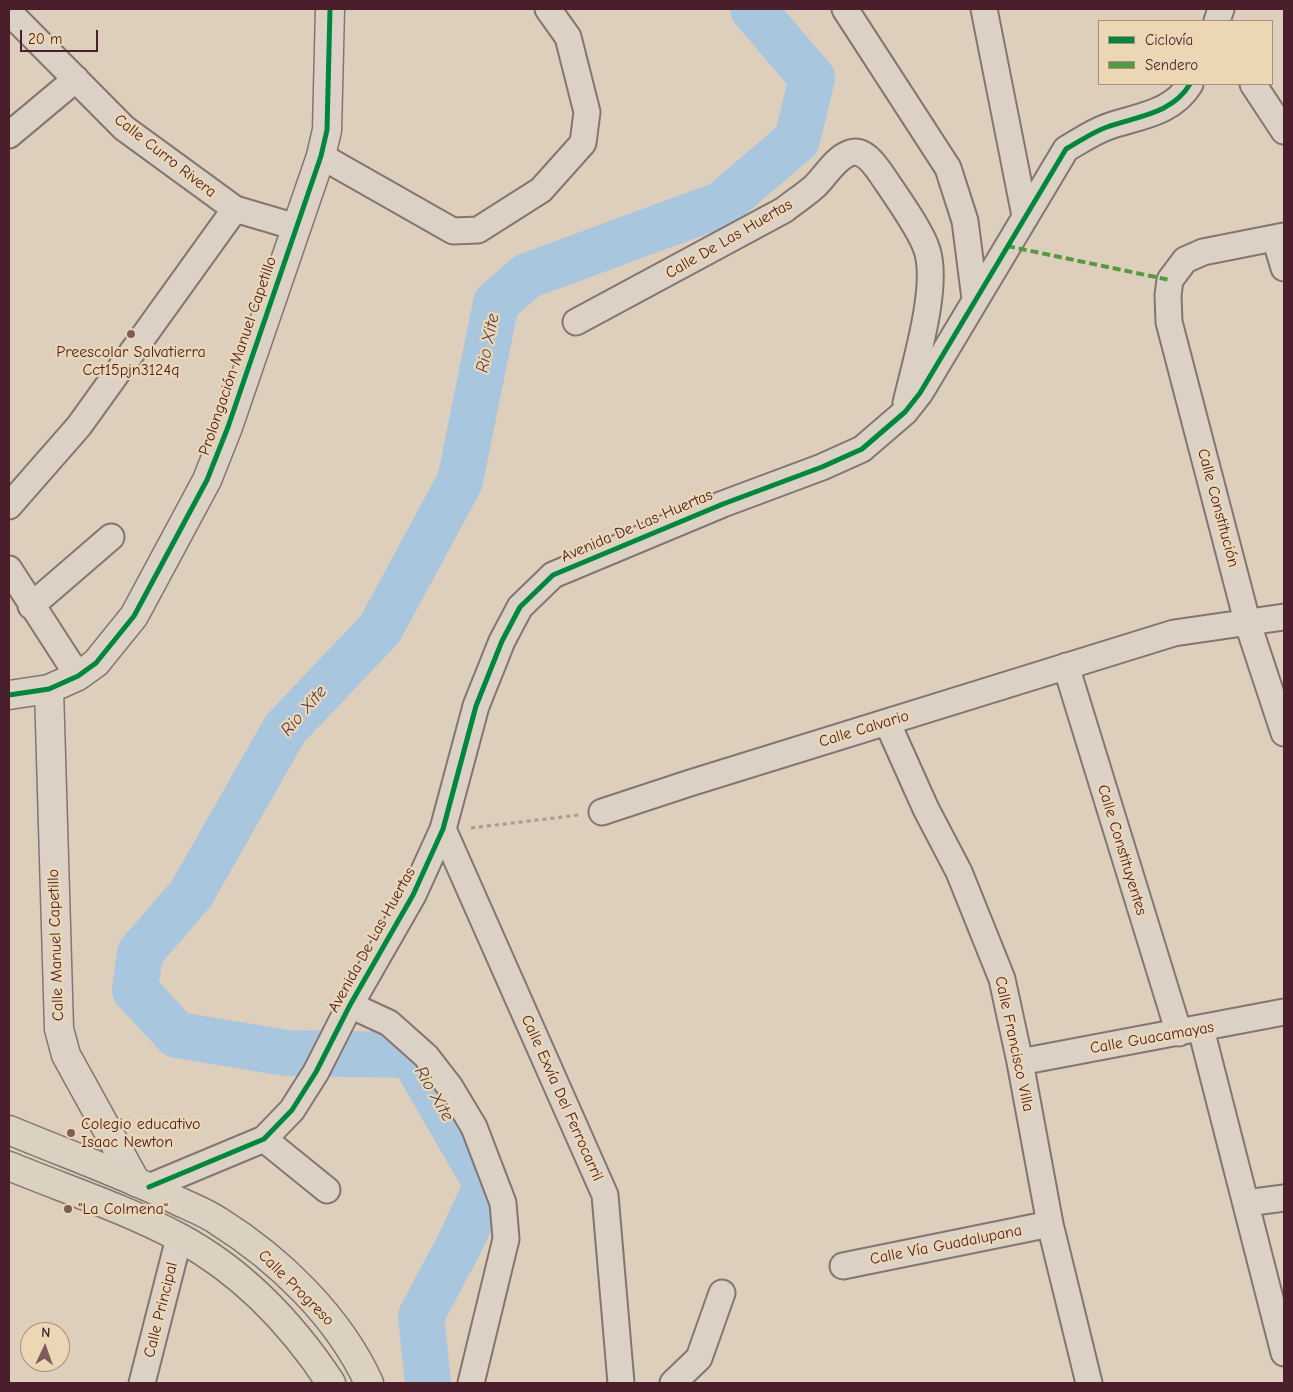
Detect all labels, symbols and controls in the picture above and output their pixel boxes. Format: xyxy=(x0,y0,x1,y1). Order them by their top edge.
scale bar xyxy=(22,20,100,52)
legend xyxy=(1098,20,1273,85)
text: 20 m xyxy=(28,30,62,48)
text: Ciclovía xyxy=(1145,31,1193,49)
text: Sendero xyxy=(1145,56,1198,74)
street label: Calle Curro Rivera xyxy=(110,110,220,202)
street label: Calle De Las Huertas xyxy=(662,195,796,283)
street label: Prolongación Manuel Capetillo xyxy=(195,254,281,458)
water label: Rio Xite xyxy=(472,311,504,375)
marker: Preescolar Salvatierra Cct15pjn3124q xyxy=(125,328,137,340)
place label: Preescolar Salvatierra Cct15pjn3124q xyxy=(56,342,206,380)
street label: Calle Constitución xyxy=(1193,447,1243,569)
street label: Avenida De Las Huertas xyxy=(558,485,716,567)
water label: Rio Xite xyxy=(276,681,332,741)
street label: Calle Calvario xyxy=(817,706,911,752)
street label: Calle Constituyentes xyxy=(1093,782,1151,918)
street label: Avenida De Las Huertas xyxy=(324,864,420,1016)
street label: Calle Manuel Capetillo xyxy=(44,869,68,1021)
street label: Calle Francisco Villa xyxy=(990,975,1038,1113)
street label: Calle Exvía Del Ferrocarril xyxy=(517,1012,607,1184)
street label: Calle Guacamayas xyxy=(1088,1018,1216,1058)
water label: Rio Xite xyxy=(410,1063,458,1125)
place label: Colegio educativo Isaac Newton xyxy=(81,1114,200,1152)
marker: Colegio educativo Isaac Newton xyxy=(65,1127,77,1139)
place label: "La Colmena" xyxy=(78,1199,168,1219)
marker: "La Colmena" xyxy=(62,1203,74,1215)
street label: Calle Vía Guadalupana xyxy=(868,1221,1024,1269)
street label: Calle Progreso xyxy=(254,1246,338,1330)
street label: Calle Principal xyxy=(140,1260,182,1360)
north arrow xyxy=(20,1322,70,1372)
text: N xyxy=(41,1324,51,1341)

